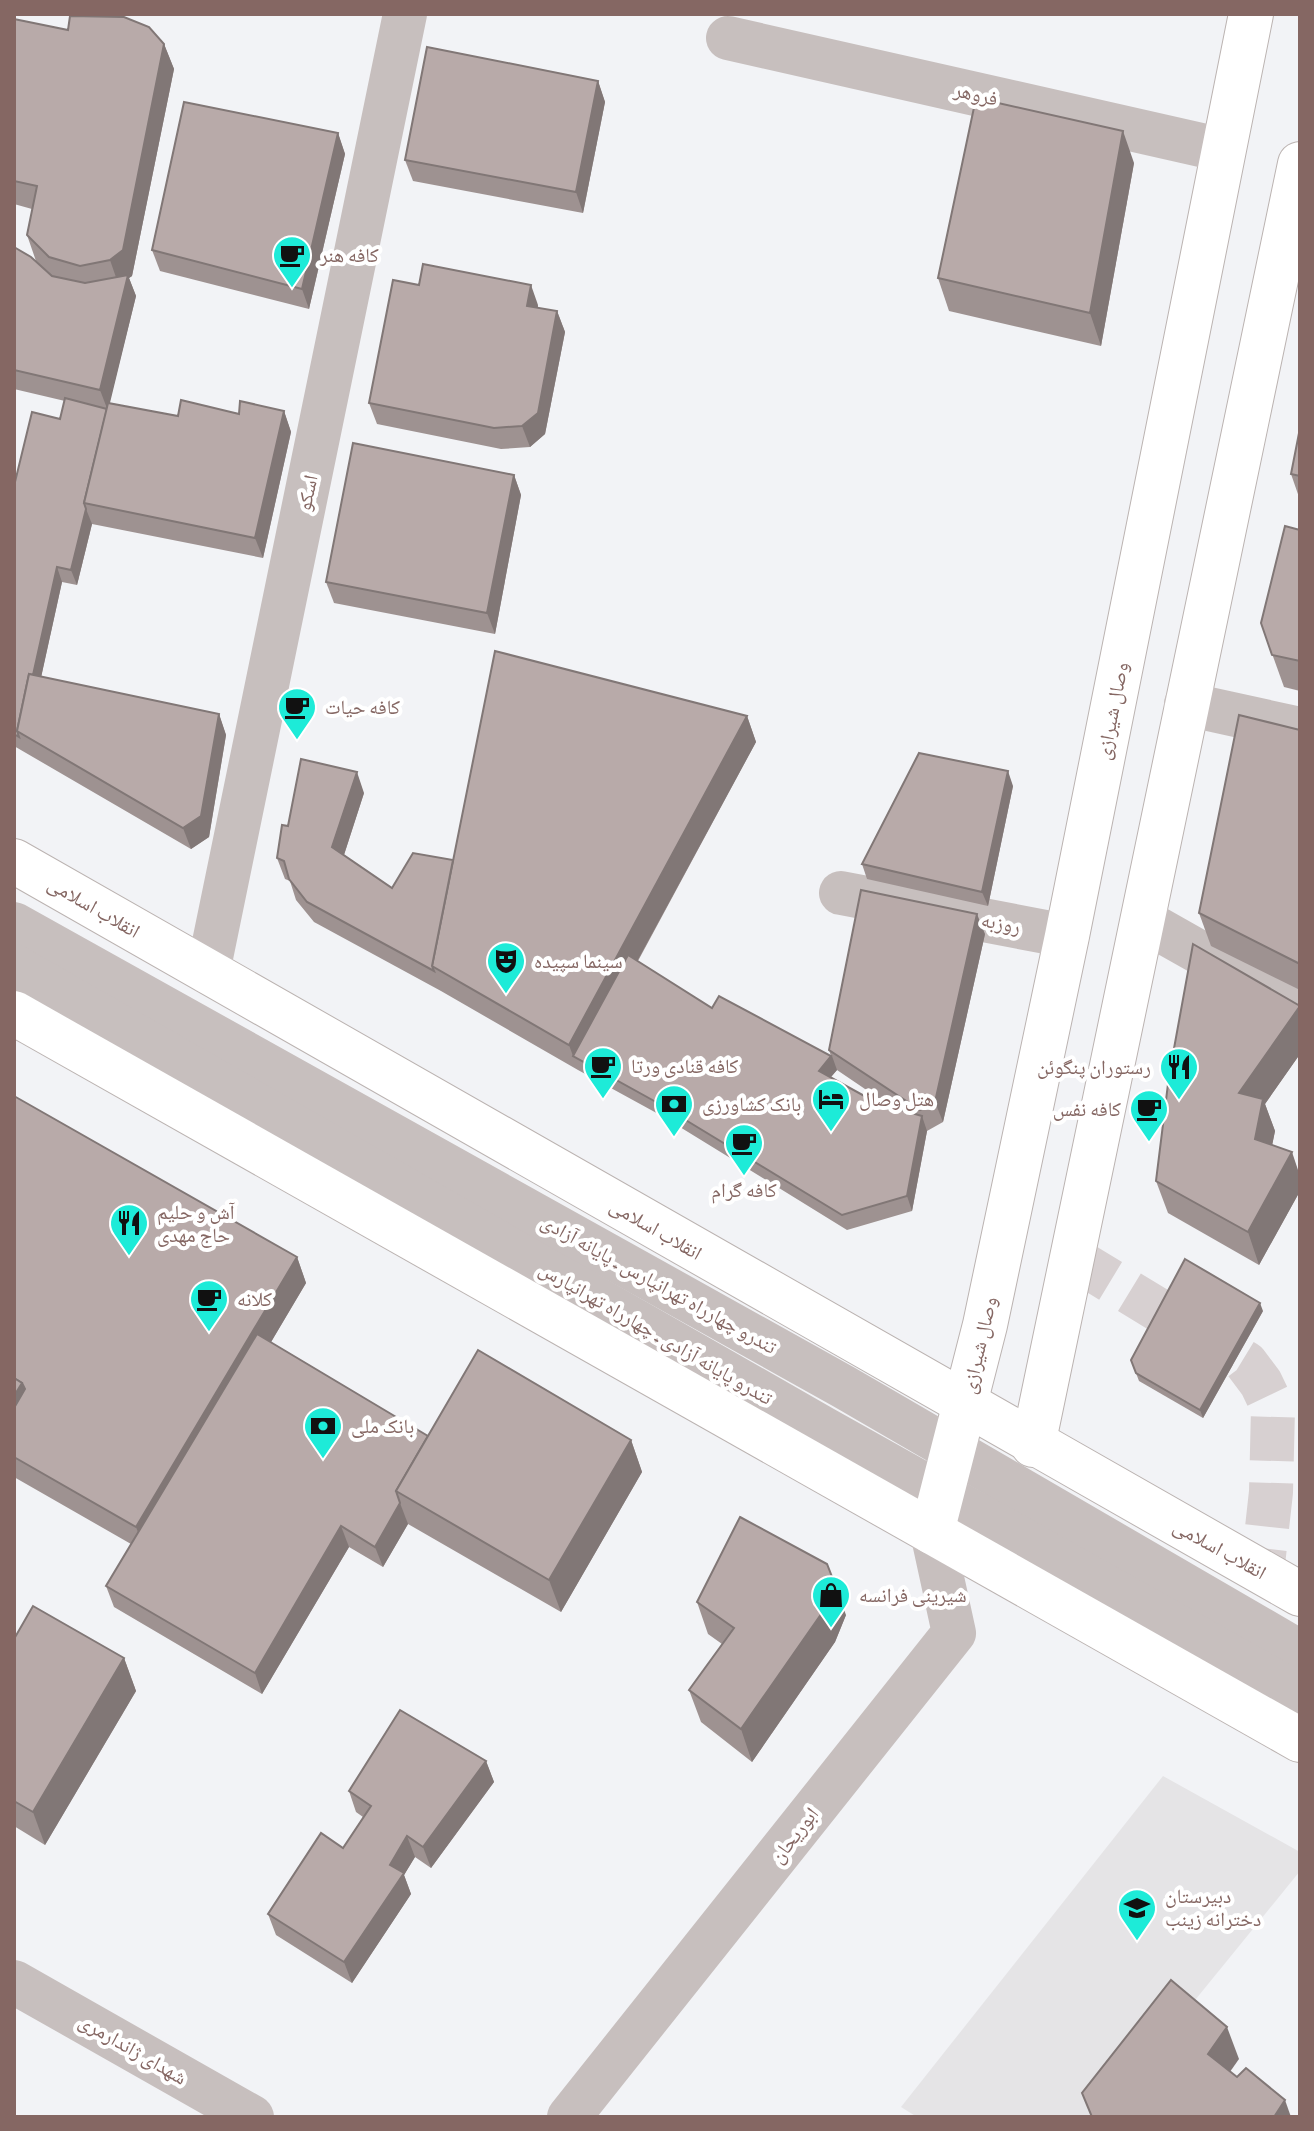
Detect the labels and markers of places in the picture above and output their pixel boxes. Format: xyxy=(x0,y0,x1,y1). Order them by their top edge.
cafe icon: کافه هنر xyxy=(271,234,313,289)
place label: کافه هنر xyxy=(319,242,379,266)
cafe icon: کافه حیات xyxy=(276,686,318,741)
place label: کافه حیات xyxy=(325,694,400,718)
theatre icon: سینما سپیده xyxy=(485,940,527,995)
place label: سینما سپیده xyxy=(534,948,623,973)
cafe icon: کافه قنادی ورتا xyxy=(582,1045,624,1100)
restaurant icon: رستوران پنگوئن xyxy=(1158,1046,1200,1101)
place label: کافه قنادی ورتا xyxy=(631,1053,738,1078)
place label: رستوران پنگوئن xyxy=(1037,1054,1151,1079)
hotel icon: هتل وصال xyxy=(810,1078,852,1133)
bank icon: بانک کشاورزی xyxy=(653,1083,695,1138)
place label: هتل وصال xyxy=(859,1086,934,1111)
cafe icon: کافه نفس xyxy=(1128,1088,1170,1143)
place label: بانک کشاورزی xyxy=(702,1091,801,1116)
place label: کافه نفس xyxy=(1053,1096,1121,1121)
cafe icon: کافه گرام xyxy=(723,1122,765,1177)
place label: کافه گرام xyxy=(711,1177,777,1204)
place label: آش و حلیم حاج مهدی xyxy=(157,1199,235,1248)
restaurant icon: آش و حلیم حاج مهدی xyxy=(108,1202,150,1257)
cafe icon: کلانه xyxy=(188,1278,230,1333)
place label: کلانه xyxy=(237,1286,272,1310)
bank icon: بانک ملی xyxy=(302,1405,344,1460)
place label: بانک ملی xyxy=(351,1413,414,1438)
shop icon: شیرینی فرانسه xyxy=(810,1574,852,1629)
place label: شیرینی فرانسه xyxy=(859,1582,967,1607)
place label: دبیرستان دخترانه زینب xyxy=(1165,1883,1261,1931)
school or university icon: دبیرستان دخترانه زینب xyxy=(1116,1887,1158,1942)

